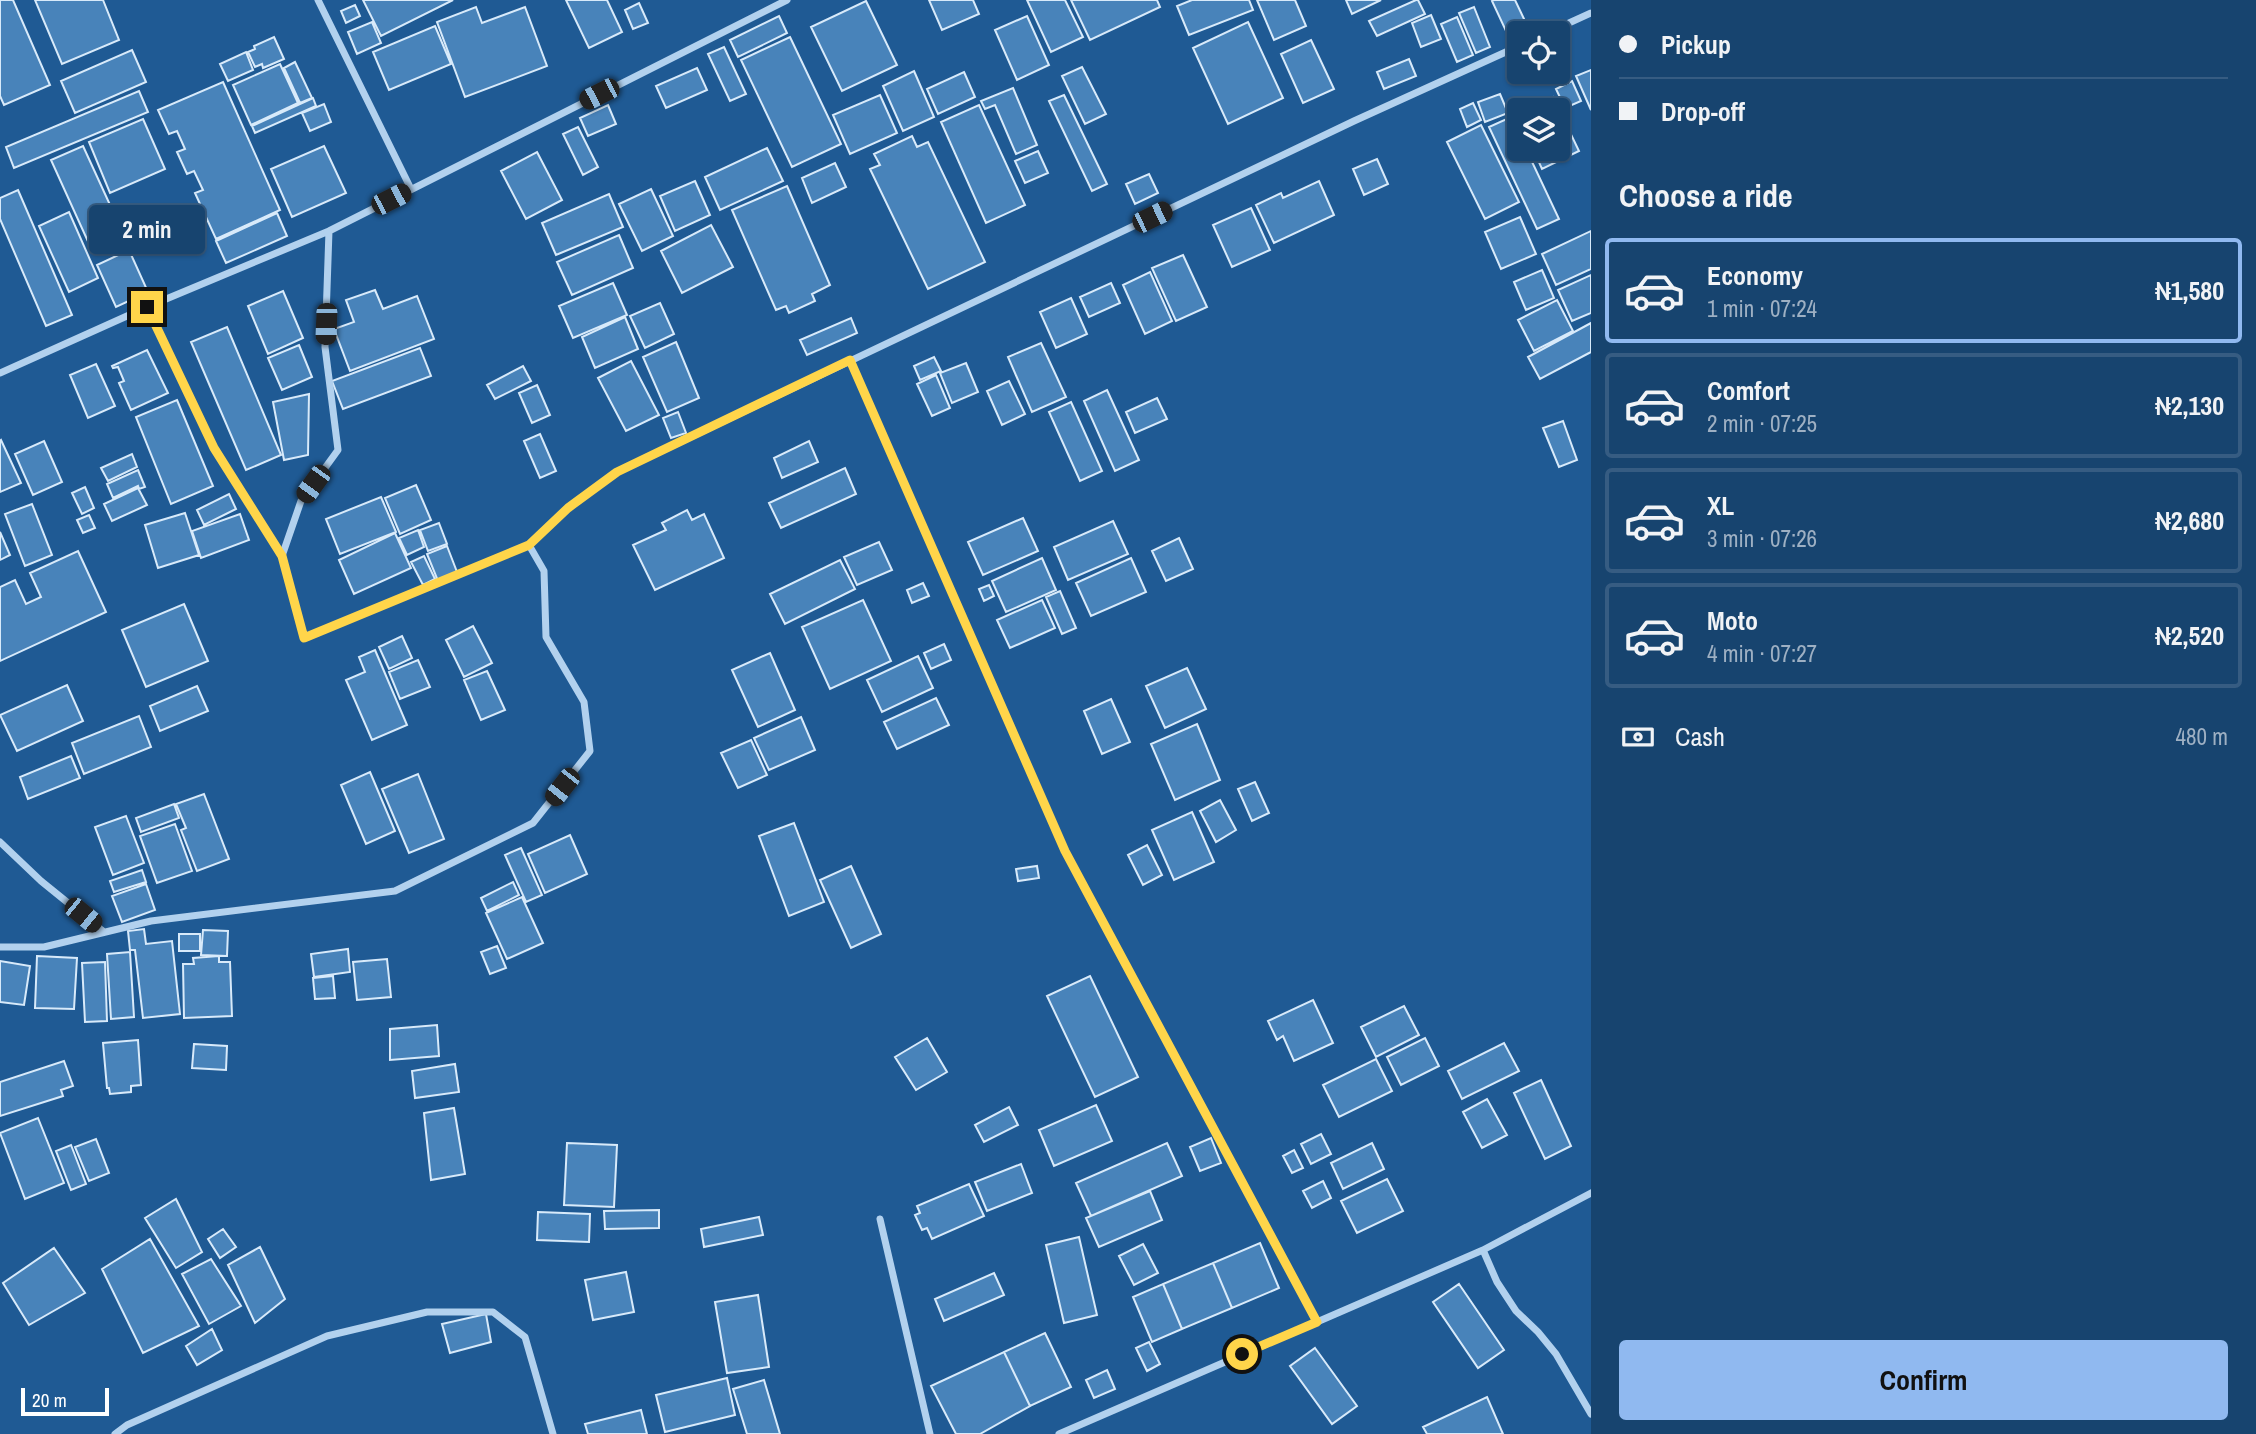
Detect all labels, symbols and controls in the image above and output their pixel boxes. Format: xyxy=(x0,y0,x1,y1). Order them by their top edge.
map controls xyxy=(1507,21,1570,161)
button: locate xyxy=(1507,21,1570,84)
text: Pickup xyxy=(1661,27,1731,62)
car xyxy=(576,75,623,113)
text: Drop-off xyxy=(1661,94,1745,129)
button: layers xyxy=(1507,98,1570,161)
text: Choose a ride xyxy=(1619,174,1793,217)
car xyxy=(368,180,415,218)
car xyxy=(1129,198,1176,236)
callout: 2 min xyxy=(89,205,205,254)
text: 2 min xyxy=(122,214,172,245)
text: Economy xyxy=(1707,258,1803,293)
icon: car xyxy=(1623,259,1686,322)
text: ₦1,580 xyxy=(2155,273,2224,308)
route end xyxy=(131,291,163,323)
text: 1 min · 07:24 xyxy=(1707,293,1817,324)
car xyxy=(315,303,338,345)
text: Comfort xyxy=(1707,373,1790,408)
icon: car xyxy=(1623,374,1686,437)
text: ₦2,130 xyxy=(2155,388,2224,423)
text: 2 min · 07:25 xyxy=(1707,408,1817,439)
car xyxy=(293,461,334,507)
text: XL xyxy=(1707,488,1734,523)
icon: car xyxy=(1623,489,1686,552)
text: ₦2,680 xyxy=(2155,503,2224,538)
text: 3 min · 07:26 xyxy=(1707,523,1817,554)
text: Moto xyxy=(1707,603,1758,638)
icon: car xyxy=(1623,604,1686,667)
text: ₦2,520 xyxy=(2155,618,2224,653)
text: 4 min · 07:27 xyxy=(1707,638,1817,669)
icon: cash xyxy=(1619,718,1657,756)
text: Cash xyxy=(1675,719,1725,754)
text: 480 m xyxy=(2176,721,2228,752)
car xyxy=(541,764,584,810)
car xyxy=(61,894,106,936)
route start xyxy=(1226,1338,1258,1370)
button: Confirm xyxy=(1619,1340,2228,1420)
scale bar xyxy=(21,1385,108,1417)
text: 20 m xyxy=(32,1387,67,1413)

